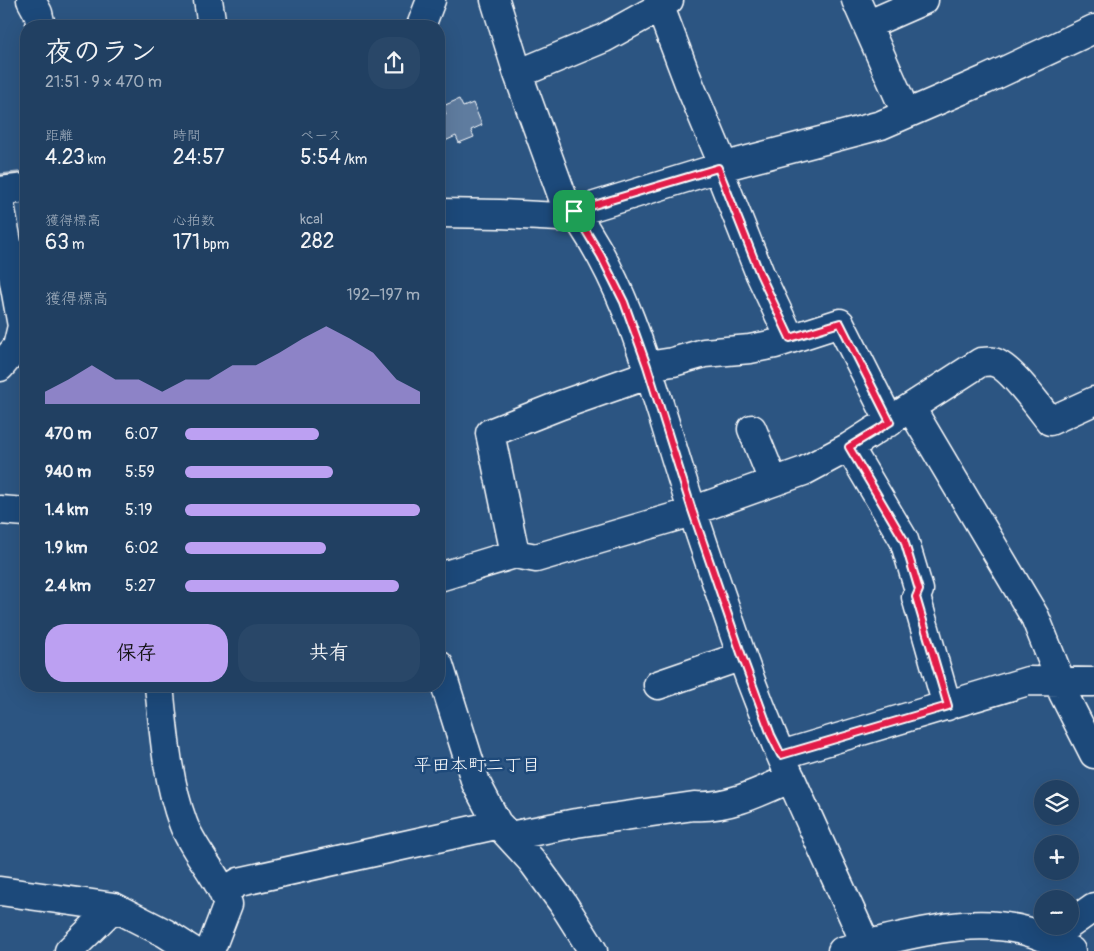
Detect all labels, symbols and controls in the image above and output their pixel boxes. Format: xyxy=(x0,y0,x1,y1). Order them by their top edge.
text: 夜のラン xyxy=(45,35,157,70)
button: share xyxy=(368,37,420,89)
text: 21:51 · 9 × 470 m xyxy=(45,72,162,92)
text: 距離 xyxy=(45,127,73,144)
text: 時間 xyxy=(173,127,201,144)
text: ペース xyxy=(300,127,342,144)
text: 4.23 xyxy=(45,144,85,171)
text: 24:57 xyxy=(173,144,225,171)
text: 5:54 xyxy=(300,144,341,171)
text: km xyxy=(85,151,106,168)
text: /km xyxy=(341,151,367,168)
pin xyxy=(553,190,595,232)
icon: arrive xyxy=(560,197,588,225)
text: kcal xyxy=(300,211,323,228)
text: 獲得標高 xyxy=(45,212,101,229)
text: 心拍数 xyxy=(173,212,215,229)
text: 282 xyxy=(300,228,334,255)
text: 63 xyxy=(45,229,69,256)
text: 171 xyxy=(173,229,200,256)
text: m xyxy=(69,236,84,253)
text: bpm xyxy=(200,236,229,253)
text: 192–197 m xyxy=(346,285,420,305)
text: 獲得標高 xyxy=(45,289,109,309)
text: 470 m xyxy=(45,424,91,444)
text: 6:07 xyxy=(125,424,158,444)
text: 940 m xyxy=(45,462,91,482)
text: 5:59 xyxy=(125,462,155,482)
text: 1.4 km xyxy=(45,500,88,520)
text: 5:19 xyxy=(125,500,152,520)
text: 1.9 km xyxy=(45,538,87,558)
text: 6:02 xyxy=(125,538,158,558)
text: 2.4 km xyxy=(45,576,91,596)
text: 5:27 xyxy=(125,576,155,596)
button: 保存 xyxy=(45,624,228,682)
button: 共有 xyxy=(238,624,420,682)
district label: 平田本町二丁目 xyxy=(414,754,540,777)
map controls xyxy=(1034,780,1079,935)
button: layers xyxy=(1034,780,1079,825)
button: + xyxy=(1034,835,1079,880)
button: − xyxy=(1034,890,1079,935)

